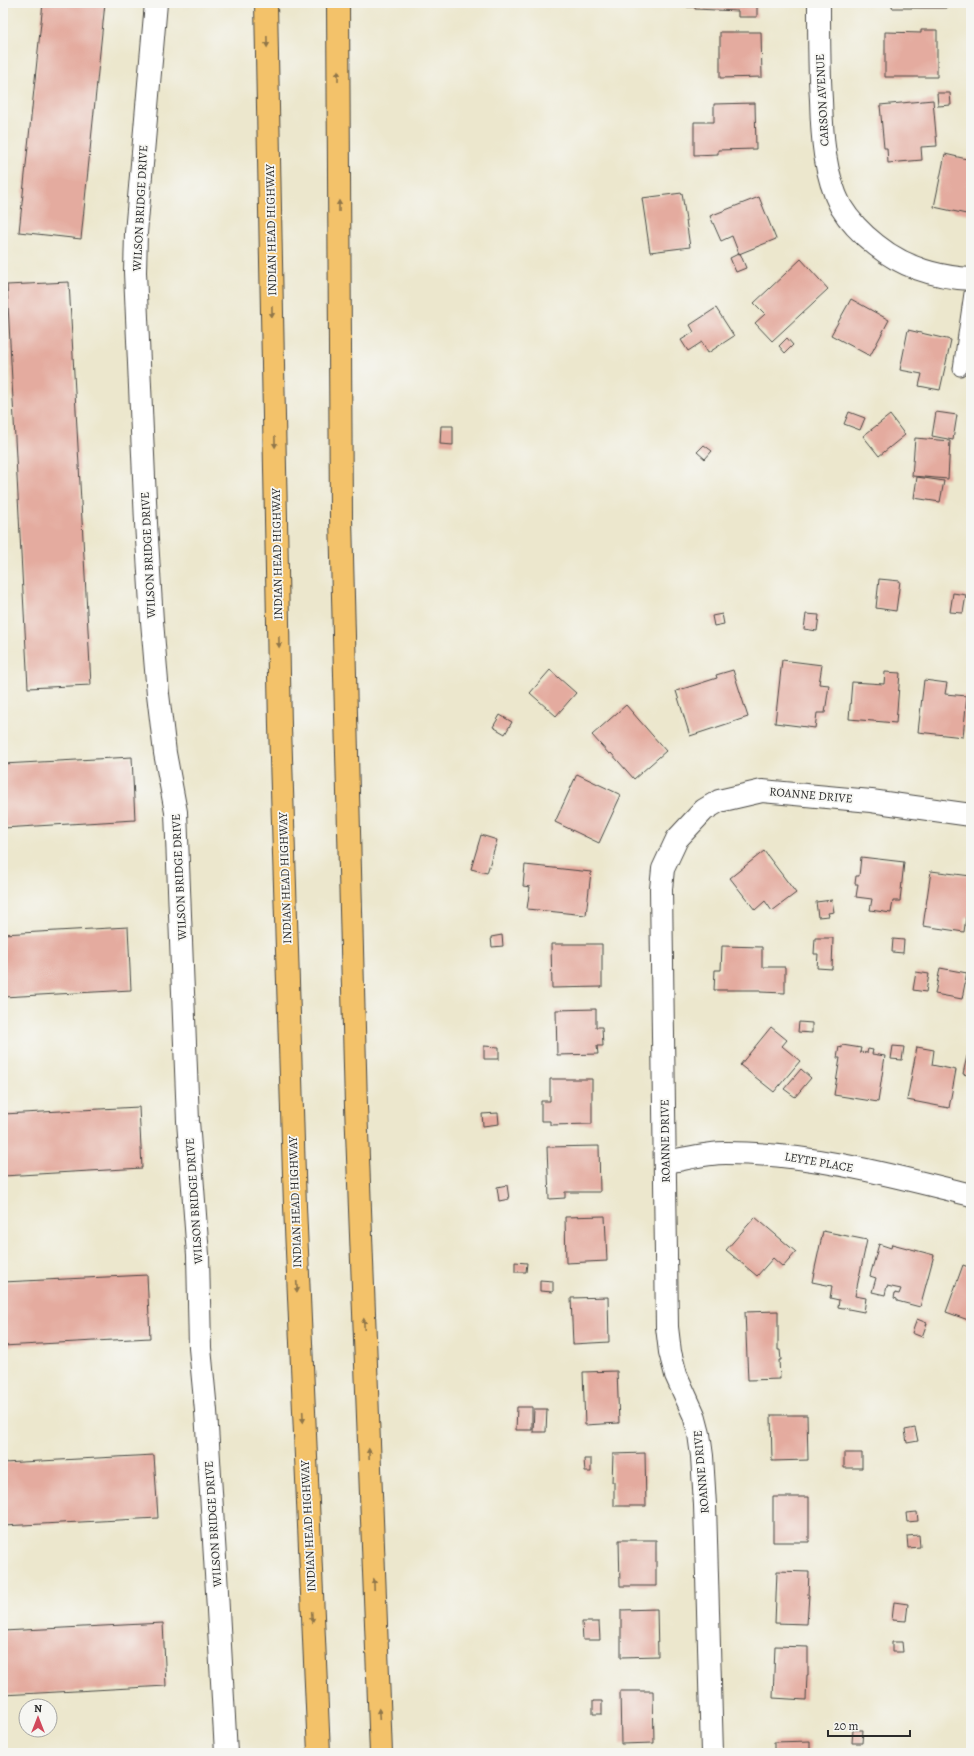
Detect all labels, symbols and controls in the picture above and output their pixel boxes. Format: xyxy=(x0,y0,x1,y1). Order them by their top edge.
one-way arrow xyxy=(264,36,270,49)
street label: CARSON AVENUE xyxy=(812,53,832,147)
one-way arrow xyxy=(335,69,341,82)
street label: WILSON BRIDGE DRIVE xyxy=(129,144,151,273)
street label: INDIAN HEAD HIGHWAY xyxy=(262,163,280,296)
one-way arrow xyxy=(336,199,342,212)
one-way arrow xyxy=(269,306,275,319)
one-way arrow xyxy=(272,436,278,449)
street label: INDIAN HEAD HIGHWAY xyxy=(268,487,286,620)
street label: WILSON BRIDGE DRIVE xyxy=(137,491,159,620)
one-way arrow xyxy=(276,636,282,649)
street label: ROANNE DRIVE xyxy=(769,783,853,807)
street label: INDIAN HEAD HIGHWAY xyxy=(275,811,295,944)
street label: WILSON BRIDGE DRIVE xyxy=(168,813,190,942)
street label: ROANNE DRIVE xyxy=(656,1099,674,1183)
street label: INDIAN HEAD HIGHWAY xyxy=(285,1135,305,1268)
street label: WILSON BRIDGE DRIVE xyxy=(182,1137,206,1266)
street label: LEYTE PLACE xyxy=(783,1148,855,1176)
one-way arrow xyxy=(294,1281,301,1293)
one-way arrow xyxy=(361,1317,367,1330)
one-way arrow xyxy=(300,1411,307,1423)
street label: ROANNE DRIVE xyxy=(689,1430,713,1514)
one-way arrow xyxy=(366,1447,372,1460)
street label: INDIAN HEAD HIGHWAY xyxy=(297,1459,319,1592)
street label: WILSON BRIDGE DRIVE xyxy=(201,1460,225,1589)
one-way arrow xyxy=(371,1577,377,1590)
one-way arrow xyxy=(309,1611,316,1623)
north arrow xyxy=(18,1698,58,1738)
text: N xyxy=(34,1701,42,1716)
one-way arrow xyxy=(376,1708,383,1720)
scale bar xyxy=(828,1712,910,1738)
text: 20 m xyxy=(834,1718,858,1734)

